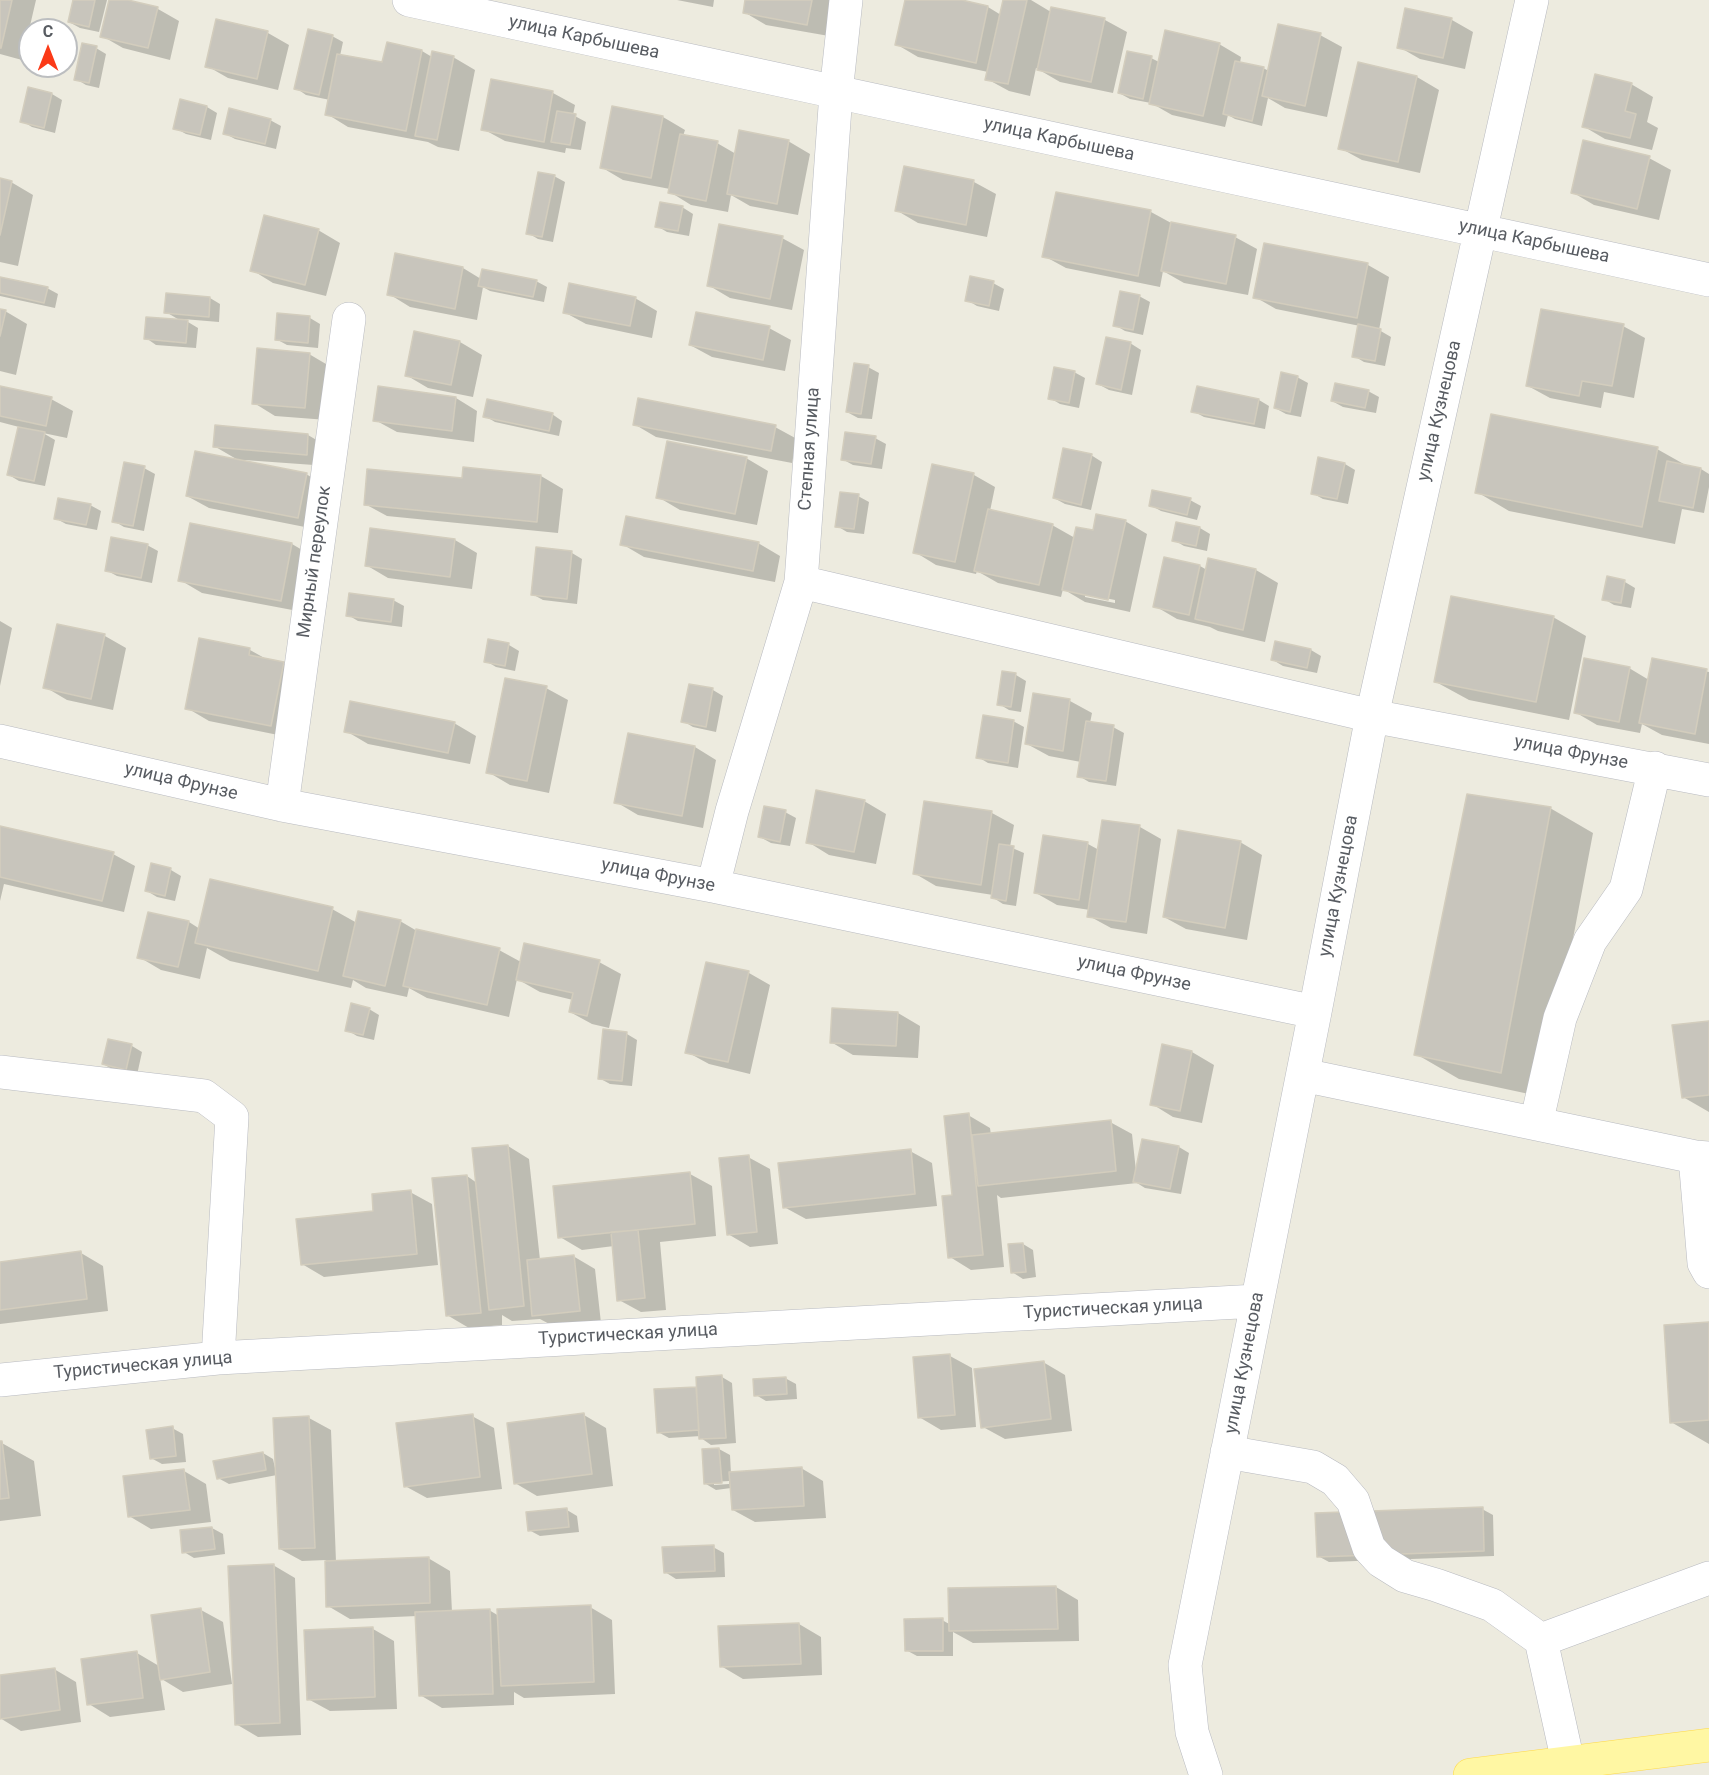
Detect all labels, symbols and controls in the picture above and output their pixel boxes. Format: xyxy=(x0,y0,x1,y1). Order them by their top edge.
street label: улица Карбышева xyxy=(507,11,661,65)
north arrow xyxy=(18,18,78,78)
text: С xyxy=(43,22,53,41)
street label: улица Карбышева xyxy=(982,113,1136,167)
street label: улица Карбышева xyxy=(1457,215,1611,269)
street label: улица Кузнецова xyxy=(1413,339,1467,483)
street label: Степная улица xyxy=(795,387,825,511)
street label: Мирный переулок xyxy=(294,485,336,639)
street label: улица Фрунзе xyxy=(1512,731,1630,775)
street label: улица Фрунзе xyxy=(122,759,240,805)
street label: улица Кузнецова xyxy=(1315,813,1363,959)
street label: улица Фрунзе xyxy=(599,854,717,898)
street label: улица Фрунзе xyxy=(1075,951,1193,997)
street label: улица Кузнецова xyxy=(1221,1290,1269,1436)
street label: Туристическая улица xyxy=(1023,1294,1203,1324)
street label: Туристическая улица xyxy=(538,1320,718,1350)
street label: Туристическая улица xyxy=(53,1347,233,1385)

